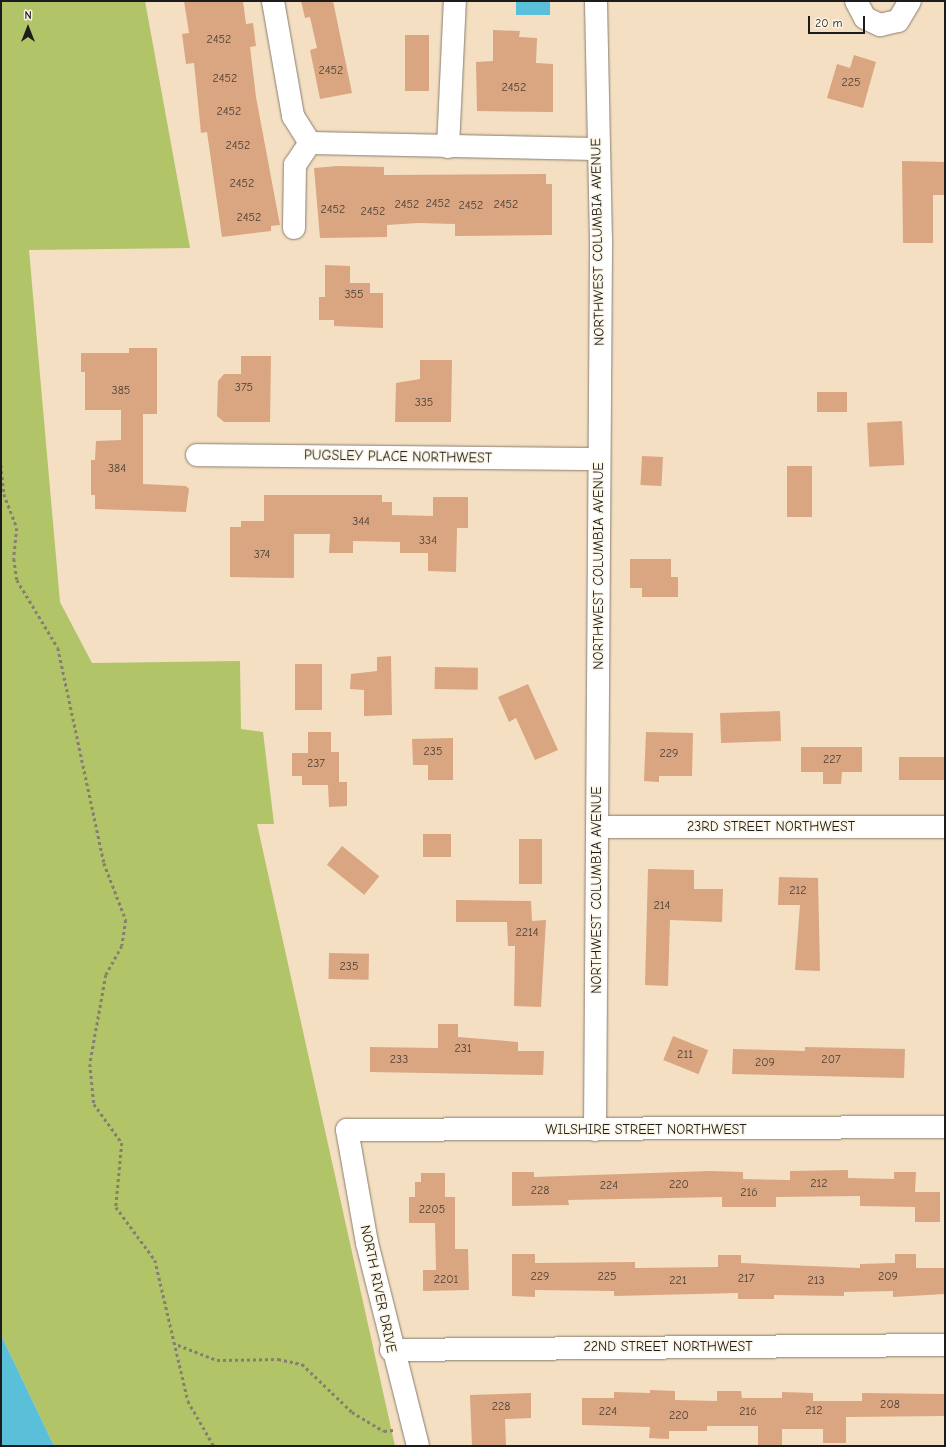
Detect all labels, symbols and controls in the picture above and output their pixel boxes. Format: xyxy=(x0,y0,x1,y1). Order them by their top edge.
north arrow xyxy=(8,8,48,48)
scale bar xyxy=(810,8,867,34)
text: N xyxy=(24,9,32,22)
text: 20 m xyxy=(815,16,843,30)
house number: 2452 xyxy=(207,33,231,47)
house number: 2452 xyxy=(319,64,343,78)
house number: 2452 xyxy=(213,72,237,86)
house number: 225 xyxy=(841,76,861,90)
house number: 2452 xyxy=(502,81,526,95)
house number: 2452 xyxy=(217,105,241,119)
street label: NORTHWEST COLUMBIA AVENUE xyxy=(588,138,608,346)
house number: 2452 xyxy=(226,139,250,153)
house number: 2452 xyxy=(230,177,254,191)
house number: 2452 xyxy=(426,197,450,211)
house number: 2452 xyxy=(395,198,419,212)
house number: 2452 xyxy=(494,198,518,212)
house number: 2452 xyxy=(459,199,483,213)
house number: 2452 xyxy=(321,203,345,217)
house number: 2452 xyxy=(361,205,385,219)
house number: 2452 xyxy=(237,211,261,225)
house number: 355 xyxy=(344,288,364,302)
house number: 375 xyxy=(235,381,253,395)
house number: 385 xyxy=(112,384,130,398)
house number: 335 xyxy=(415,396,433,410)
street label: PUGSLEY PLACE NORTHWEST xyxy=(304,447,492,467)
house number: 384 xyxy=(108,462,126,476)
street label: NORTHWEST COLUMBIA AVENUE xyxy=(591,462,607,670)
house number: 344 xyxy=(352,515,370,529)
house number: 334 xyxy=(419,534,437,548)
house number: 374 xyxy=(254,548,270,562)
house number: 235 xyxy=(424,745,442,759)
house number: 229 xyxy=(660,747,678,761)
house number: 227 xyxy=(823,753,841,767)
house number: 237 xyxy=(307,757,325,771)
street label: NORTHWEST COLUMBIA AVENUE xyxy=(589,786,605,994)
street label: 23RD STREET NORTHWEST xyxy=(687,819,855,835)
house number: 212 xyxy=(789,884,807,898)
house number: 214 xyxy=(654,899,670,913)
house number: 2214 xyxy=(515,926,539,940)
house number: 235 xyxy=(340,960,358,974)
house number: 231 xyxy=(454,1042,472,1056)
house number: 211 xyxy=(677,1048,693,1062)
house number: 233 xyxy=(390,1053,408,1067)
house number: 207 xyxy=(821,1053,841,1067)
house number: 209 xyxy=(755,1056,775,1070)
street label: WILSHIRE STREET NORTHWEST xyxy=(545,1122,747,1138)
house number: 212 xyxy=(810,1177,828,1191)
house number: 220 xyxy=(669,1178,689,1192)
house number: 224 xyxy=(600,1179,618,1193)
house number: 228 xyxy=(531,1184,549,1198)
house number: 216 xyxy=(740,1186,758,1200)
house number: 2205 xyxy=(419,1203,445,1217)
street label: NORTH RIVER DRIVE xyxy=(356,1224,400,1354)
house number: 229 xyxy=(531,1270,549,1284)
house number: 225 xyxy=(597,1270,617,1284)
house number: 209 xyxy=(878,1270,898,1284)
house number: 217 xyxy=(738,1272,754,1286)
house number: 2201 xyxy=(434,1273,458,1287)
house number: 221 xyxy=(669,1274,687,1288)
house number: 213 xyxy=(807,1274,825,1288)
street label: 22ND STREET NORTHWEST xyxy=(583,1339,753,1355)
house number: 208 xyxy=(880,1398,900,1412)
house number: 228 xyxy=(492,1400,510,1414)
house number: 212 xyxy=(805,1404,823,1418)
house number: 224 xyxy=(599,1405,617,1419)
house number: 216 xyxy=(739,1405,757,1419)
house number: 220 xyxy=(669,1409,689,1423)

